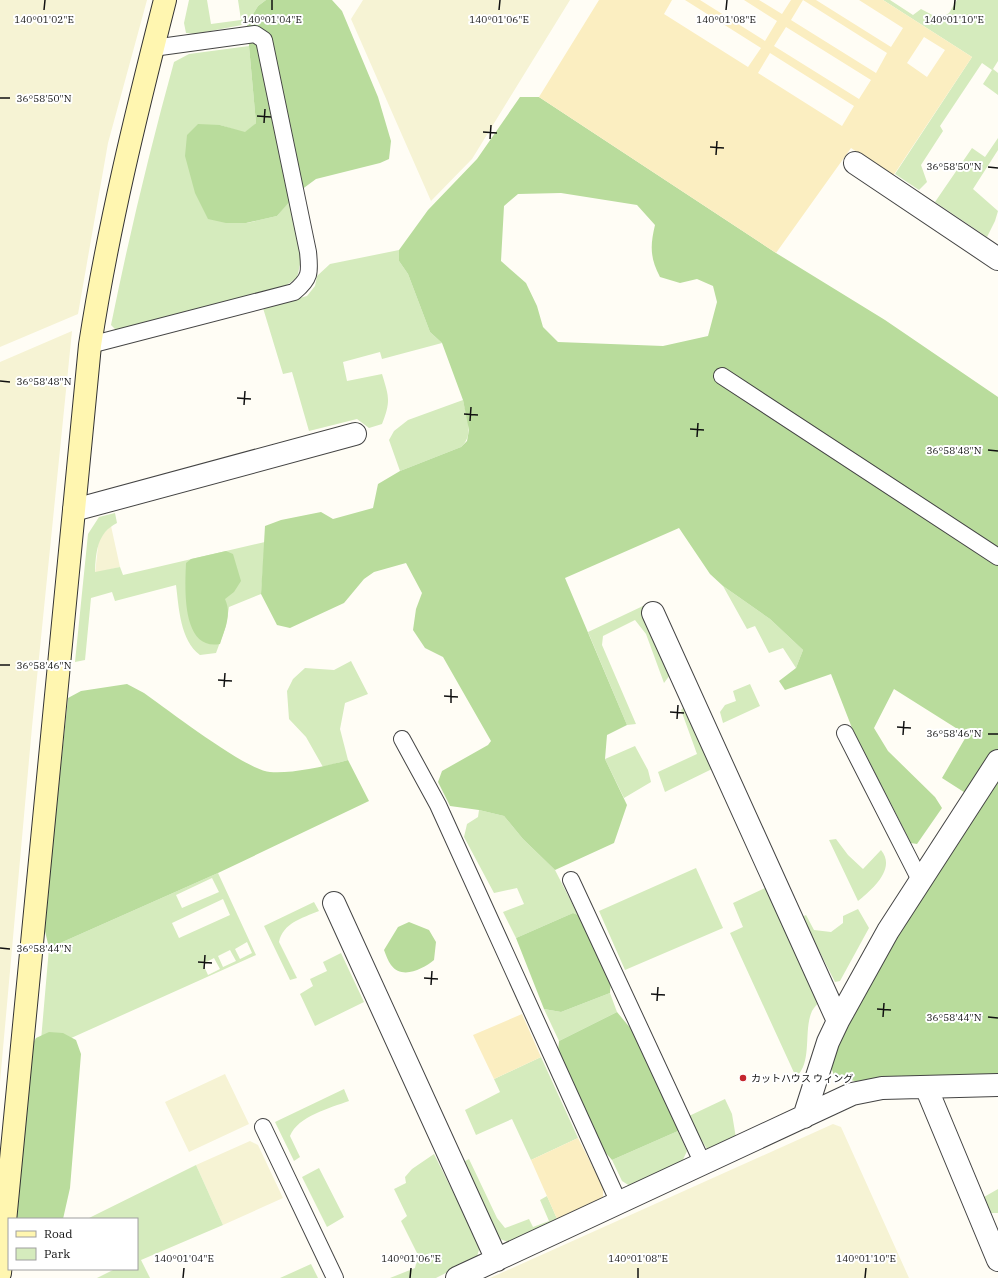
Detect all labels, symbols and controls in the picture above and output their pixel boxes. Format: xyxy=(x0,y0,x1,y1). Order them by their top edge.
text: 140°01'02"E xyxy=(14,13,74,26)
text: 140°01'04"E xyxy=(242,13,302,26)
text: 140°01'06"E xyxy=(469,13,529,26)
text: 140°01'08"E xyxy=(696,13,756,26)
text: 140°01'10"E xyxy=(924,13,984,26)
text: 36°58'50"N xyxy=(17,92,72,105)
text: 36°58'50"N xyxy=(927,160,982,173)
text: 36°58'48"N xyxy=(17,375,72,388)
text: 36°58'48"N xyxy=(927,444,982,457)
text: 36°58'46"N xyxy=(17,659,72,672)
text: 36°58'46"N xyxy=(927,727,982,740)
text: 36°58'44"N xyxy=(17,942,72,955)
text: 36°58'44"N xyxy=(927,1011,982,1024)
place label: カットハウス ウィング xyxy=(751,1072,853,1085)
marker: カットハウス ウィング xyxy=(738,1073,748,1083)
legend xyxy=(8,1218,138,1270)
text: Road xyxy=(44,1226,73,1241)
text: Park xyxy=(44,1246,70,1261)
text: 140°01'04"E xyxy=(154,1252,214,1265)
text: 140°01'06"E xyxy=(381,1252,441,1265)
text: 140°01'08"E xyxy=(608,1252,668,1265)
text: 140°01'10"E xyxy=(836,1252,896,1265)

